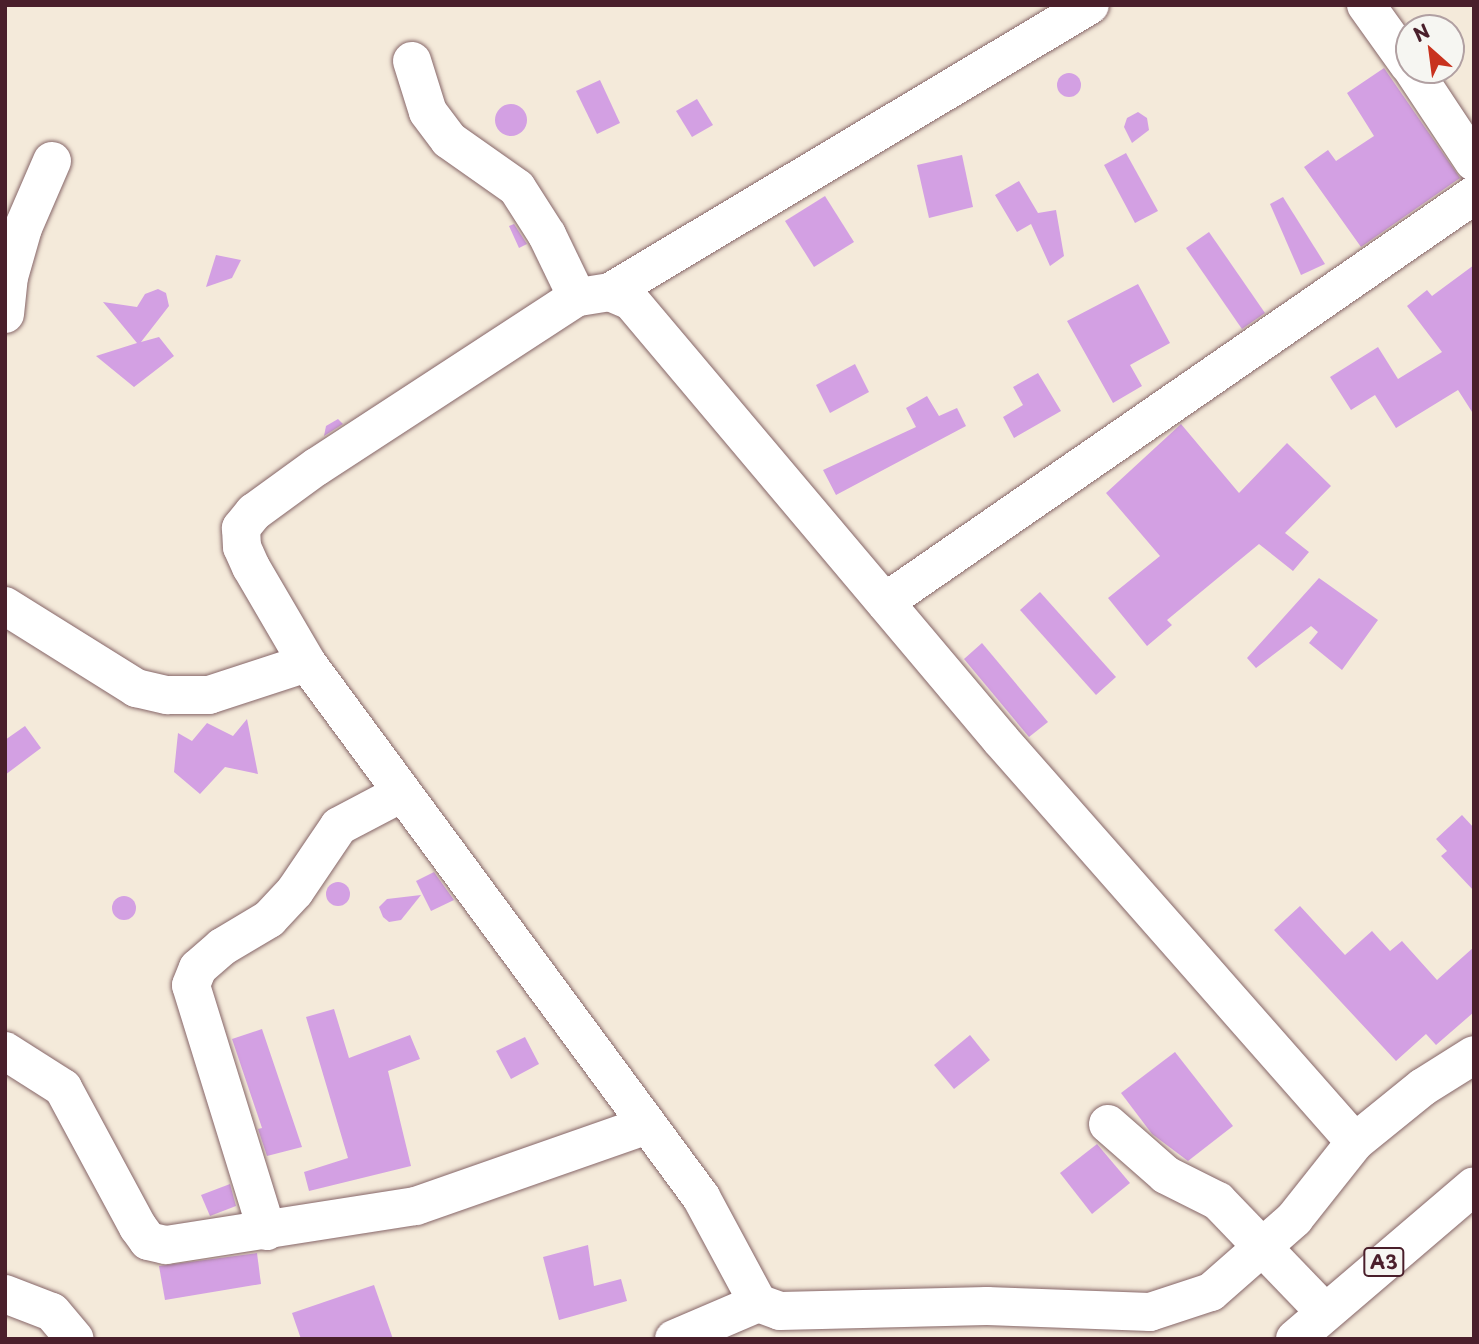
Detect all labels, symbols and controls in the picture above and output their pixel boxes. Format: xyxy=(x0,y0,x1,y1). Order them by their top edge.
north arrow xyxy=(1395,14,1465,84)
text: N xyxy=(1408,16,1434,48)
road number: A3 xyxy=(1363,1246,1405,1278)

